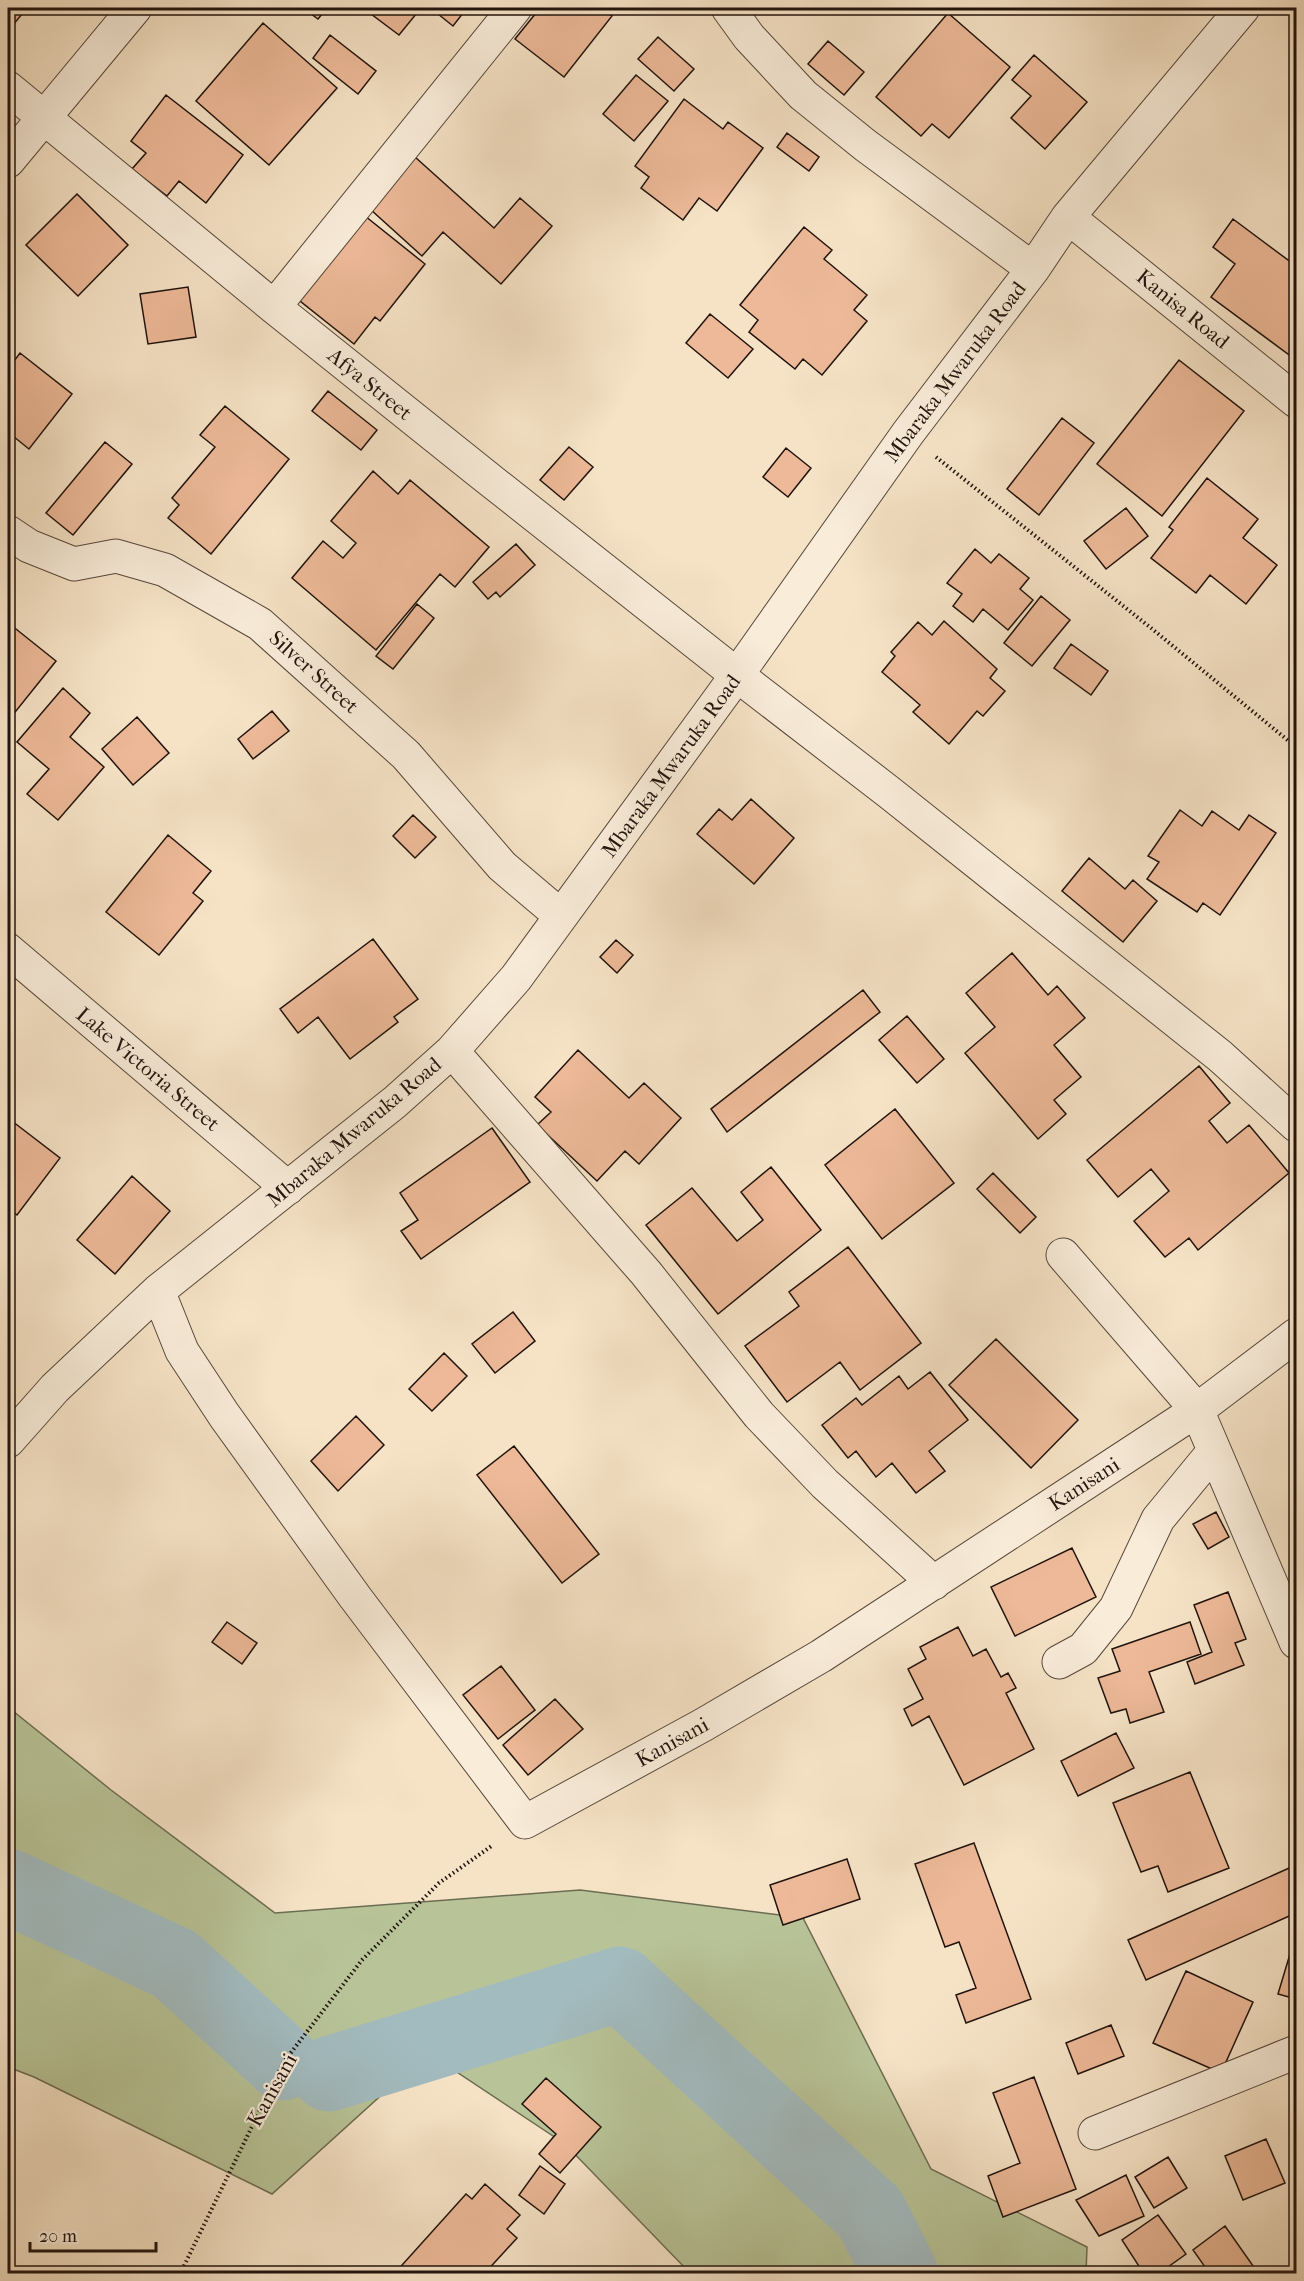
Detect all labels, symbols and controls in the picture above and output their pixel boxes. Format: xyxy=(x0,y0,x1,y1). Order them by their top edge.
street label: Kanisa Road xyxy=(1132,264,1235,354)
street label: Mbaraka Mwaruka Road xyxy=(879,276,1031,467)
street label: Afya Street xyxy=(322,342,417,425)
street label: Silver Street xyxy=(264,626,364,719)
street label: Mbaraka Mwaruka Road xyxy=(597,669,746,862)
street label: Lake Victoria Street xyxy=(72,1002,225,1136)
street label: Mbaraka Mwaruka Road xyxy=(262,1052,446,1212)
street label: Kanisani xyxy=(1044,1452,1124,1516)
street label: Kanisani xyxy=(631,1712,713,1772)
street label: Kanisani xyxy=(242,2049,302,2131)
scale bar xyxy=(30,2215,156,2253)
text: 20 m xyxy=(39,2226,77,2247)

